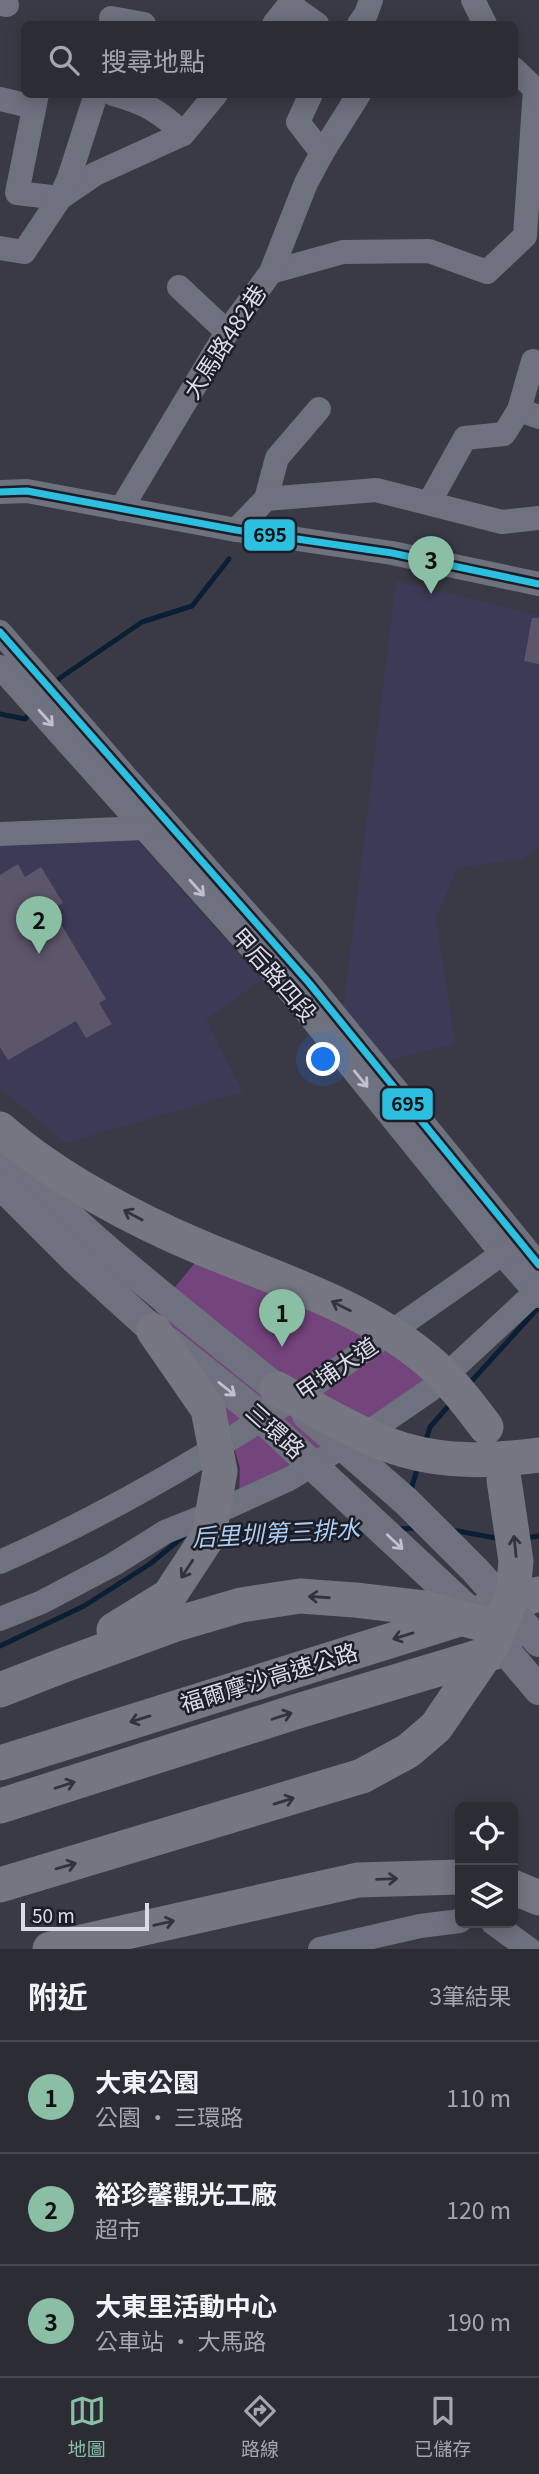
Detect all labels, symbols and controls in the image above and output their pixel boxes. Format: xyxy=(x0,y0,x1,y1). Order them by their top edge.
search box xyxy=(21,21,518,98)
icon: search xyxy=(45,41,83,79)
text: 搜尋地點 xyxy=(101,41,205,78)
street label: 大馬路482巷 xyxy=(174,277,273,405)
line badge: 695 xyxy=(243,518,296,552)
text: 695 xyxy=(253,520,287,547)
pin: 3 xyxy=(408,536,454,594)
one-way arrow xyxy=(37,709,54,726)
one-way arrow xyxy=(189,879,206,896)
pin: 2 xyxy=(16,896,62,954)
street label: 甲后路四段 xyxy=(225,919,326,1028)
your location xyxy=(306,1042,340,1076)
one-way arrow xyxy=(353,1070,369,1088)
line badge: 695 xyxy=(381,1087,434,1121)
text: 695 xyxy=(391,1089,425,1116)
one-way arrow xyxy=(123,1207,144,1221)
pin: 1 xyxy=(259,1289,305,1347)
one-way arrow xyxy=(331,1299,352,1313)
street label: 甲埔大道 xyxy=(288,1328,384,1407)
one-way arrow xyxy=(217,1381,235,1396)
street label: 三環路 xyxy=(239,1394,313,1465)
water label: 后里圳第三排水 xyxy=(191,1510,362,1553)
one-way arrow xyxy=(386,1534,404,1550)
one-way arrow xyxy=(508,1535,521,1558)
one-way arrow xyxy=(179,1559,193,1579)
one-way arrow xyxy=(308,1591,331,1604)
one-way arrow xyxy=(393,1631,415,1643)
street label: 福爾摩沙高速公路 xyxy=(175,1633,361,1719)
one-way arrow xyxy=(271,1709,293,1722)
one-way arrow xyxy=(129,1713,151,1726)
one-way arrow xyxy=(54,1778,76,1791)
one-way arrow xyxy=(272,1793,294,1806)
map controls xyxy=(455,1802,518,1928)
button: locate xyxy=(455,1802,518,1865)
one-way arrow xyxy=(54,1858,76,1871)
button: layers xyxy=(455,1865,518,1928)
one-way arrow xyxy=(375,1873,398,1886)
scale bar xyxy=(21,1900,149,1932)
text: 50 m xyxy=(32,1901,75,1928)
one-way arrow xyxy=(152,1916,175,1929)
text: 附近 xyxy=(28,1973,88,2017)
text: 3筆結果 xyxy=(429,1978,511,2012)
text: 大東公園 xyxy=(95,2062,199,2099)
text: 1 xyxy=(44,2080,58,2114)
text: 110 m xyxy=(446,2080,511,2114)
text: 公園 · 三環路 xyxy=(95,2099,243,2133)
text: 裕珍馨觀光工廠 xyxy=(95,2174,277,2211)
text: 2 xyxy=(44,2192,58,2226)
text: 120 m xyxy=(446,2192,511,2226)
text: 超市 xyxy=(95,2211,141,2245)
text: 大東里活動中心 xyxy=(95,2286,277,2323)
text: 3 xyxy=(44,2304,58,2338)
text: 190 m xyxy=(446,2304,511,2338)
text: 公車站 · 大馬路 xyxy=(95,2323,266,2357)
tab: 地圖 xyxy=(68,2392,106,2461)
tab: 路線 xyxy=(241,2392,279,2461)
tab: 已儲存 xyxy=(414,2392,471,2461)

